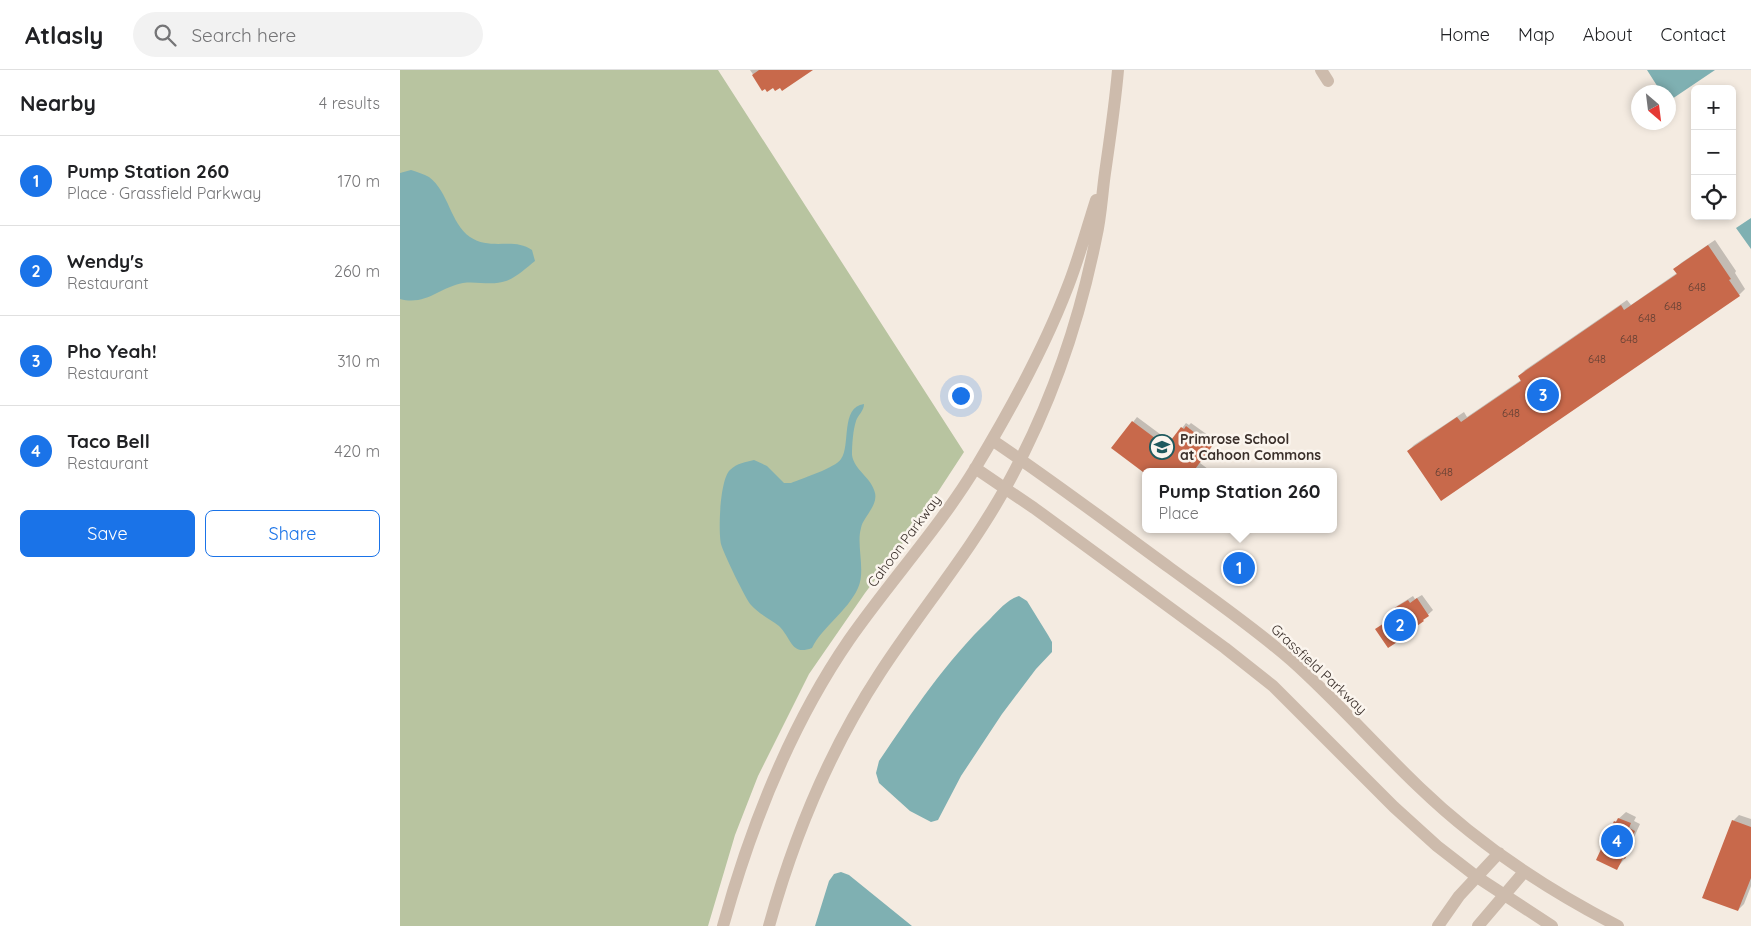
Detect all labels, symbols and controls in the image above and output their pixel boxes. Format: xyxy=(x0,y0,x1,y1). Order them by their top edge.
search box xyxy=(133,12,483,57)
text: Atlasly xyxy=(25,20,103,50)
icon: search xyxy=(151,21,179,49)
text: Search here xyxy=(191,23,296,47)
text: Home xyxy=(1440,23,1490,46)
text: Map xyxy=(1518,23,1555,46)
text: About xyxy=(1583,23,1633,46)
text: Contact xyxy=(1661,23,1726,46)
north arrow xyxy=(1631,85,1676,130)
map controls xyxy=(1691,85,1736,220)
button: + xyxy=(1691,85,1736,130)
text: Nearby xyxy=(20,90,96,116)
text: 4 results xyxy=(319,93,380,113)
button: − xyxy=(1691,130,1736,175)
text: Pump Station 260 xyxy=(67,159,229,183)
text: 1 xyxy=(33,171,39,191)
text: 170 m xyxy=(337,171,380,191)
button: locate xyxy=(1691,175,1736,220)
text: Place · Grassfield Parkway xyxy=(67,183,261,203)
text: Wendy's xyxy=(67,249,143,273)
text: 2 xyxy=(31,261,41,281)
text: 260 m xyxy=(334,261,380,281)
text: Restaurant xyxy=(67,273,149,293)
house number: 648 xyxy=(1688,280,1706,294)
house number: 648 xyxy=(1664,299,1682,313)
house number: 648 xyxy=(1638,311,1656,325)
house number: 648 xyxy=(1620,332,1638,346)
text: Pho Yeah! xyxy=(67,339,157,363)
text: 3 xyxy=(32,351,40,371)
text: 310 m xyxy=(337,351,380,371)
house number: 648 xyxy=(1588,352,1606,366)
text: Restaurant xyxy=(67,363,149,383)
pin: 3 xyxy=(1527,376,1559,414)
your location xyxy=(948,383,974,409)
house number: 648 xyxy=(1502,406,1520,420)
text: Taco Bell xyxy=(67,429,150,453)
place label: Primrose School at Cahoon Commons xyxy=(1180,430,1321,464)
school or university icon: Primrose School at Cahoon Commons xyxy=(1149,434,1175,460)
text: 4 xyxy=(31,441,41,461)
text: 420 m xyxy=(334,441,380,461)
text: Restaurant xyxy=(67,453,149,473)
house number: 648 xyxy=(1435,465,1453,479)
popup xyxy=(1142,468,1337,533)
text: Pump Station 260 xyxy=(1158,479,1321,503)
street label: Cahoon Parkway xyxy=(863,491,945,591)
text: Place xyxy=(1158,503,1199,523)
button: Save xyxy=(20,510,195,557)
button: Share xyxy=(205,510,380,557)
pin: 1 xyxy=(1223,549,1255,587)
pin: 2 xyxy=(1384,606,1416,644)
street label: Grassfield Parkway xyxy=(1267,620,1371,718)
pin: 4 xyxy=(1601,822,1633,860)

